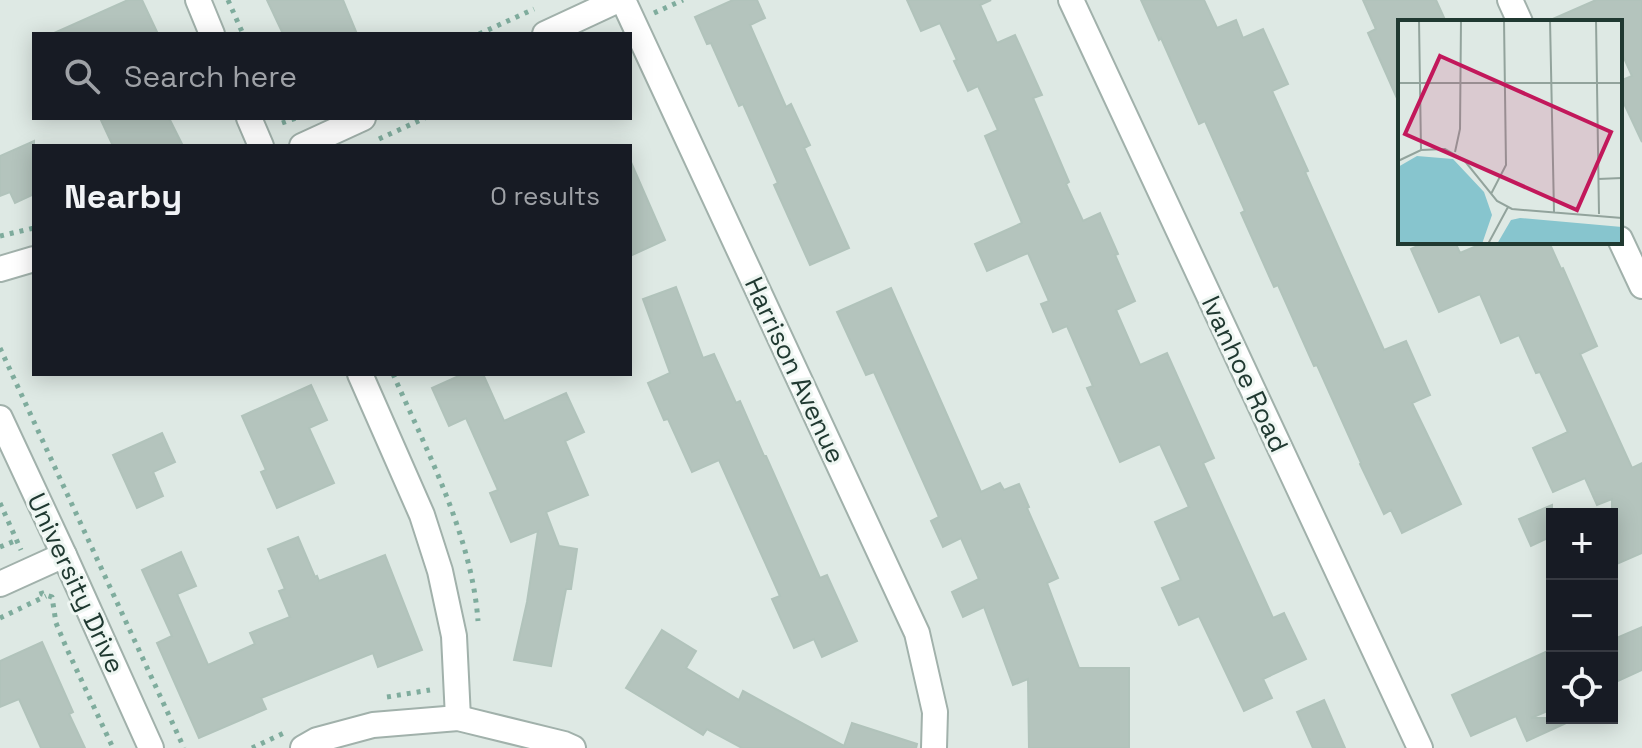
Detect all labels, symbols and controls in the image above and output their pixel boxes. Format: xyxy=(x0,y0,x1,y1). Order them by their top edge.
inset map xyxy=(1398,20,1622,244)
search box xyxy=(32,32,632,120)
icon: search xyxy=(60,54,104,98)
text: Search here xyxy=(124,57,297,96)
text: Nearby xyxy=(64,175,182,218)
text: 0 results xyxy=(490,179,600,213)
street label: Harrison Avenue xyxy=(737,271,853,469)
street label: Ivanhoe Road xyxy=(1194,290,1296,458)
street label: University Drive xyxy=(19,487,133,679)
map controls xyxy=(1546,508,1618,724)
button: + xyxy=(1546,508,1618,580)
button: − xyxy=(1546,580,1618,652)
button: locate xyxy=(1546,652,1618,724)

